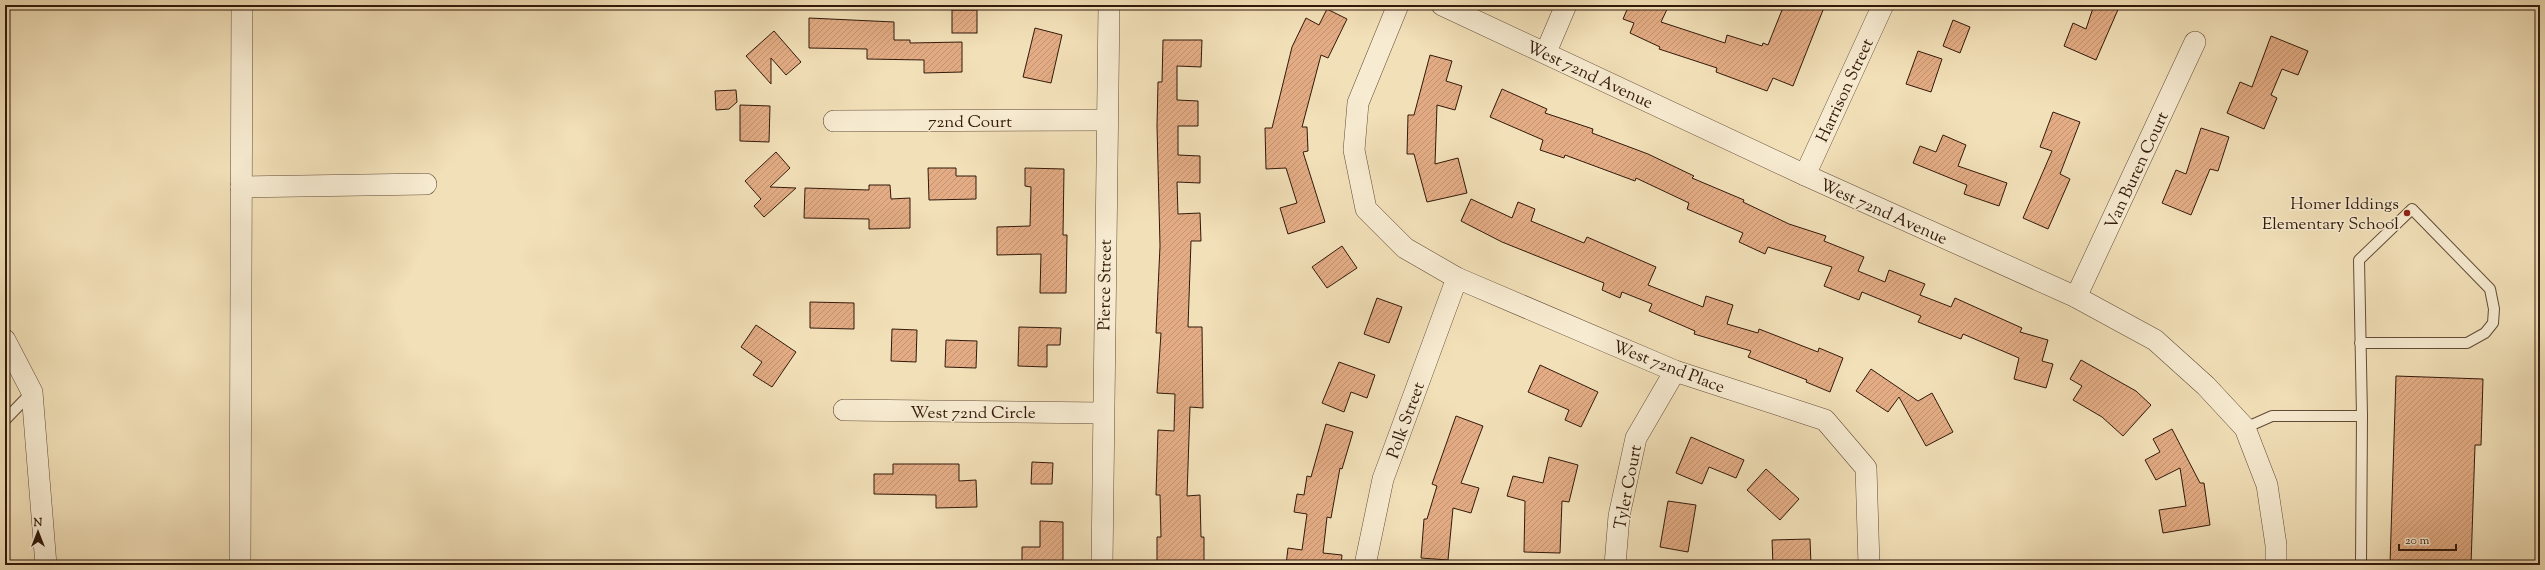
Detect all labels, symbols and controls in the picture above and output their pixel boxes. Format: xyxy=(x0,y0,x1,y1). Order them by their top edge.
street label: Harrison Street xyxy=(1811,35,1880,147)
street label: West 72nd Avenue xyxy=(1522,36,1657,116)
street label: Van Buren Court xyxy=(2100,108,2176,234)
street label: 72nd Court xyxy=(928,111,1012,135)
street label: West 72nd Avenue xyxy=(1816,174,1951,252)
place label: Homer Iddings Elementary School xyxy=(2262,193,2399,237)
marker: Homer Iddings Elementary School xyxy=(2402,208,2412,218)
street label: Pierce Street xyxy=(1093,239,1119,331)
street label: West 72nd Place xyxy=(1609,335,1728,400)
street label: Polk Street xyxy=(1382,379,1432,462)
street label: West 72nd Circle xyxy=(910,402,1036,426)
street label: Tyler Court xyxy=(1609,443,1649,532)
north arrow xyxy=(18,512,58,552)
text: N xyxy=(33,515,43,531)
scale bar xyxy=(2399,526,2456,552)
text: 20 m xyxy=(2405,532,2430,550)

